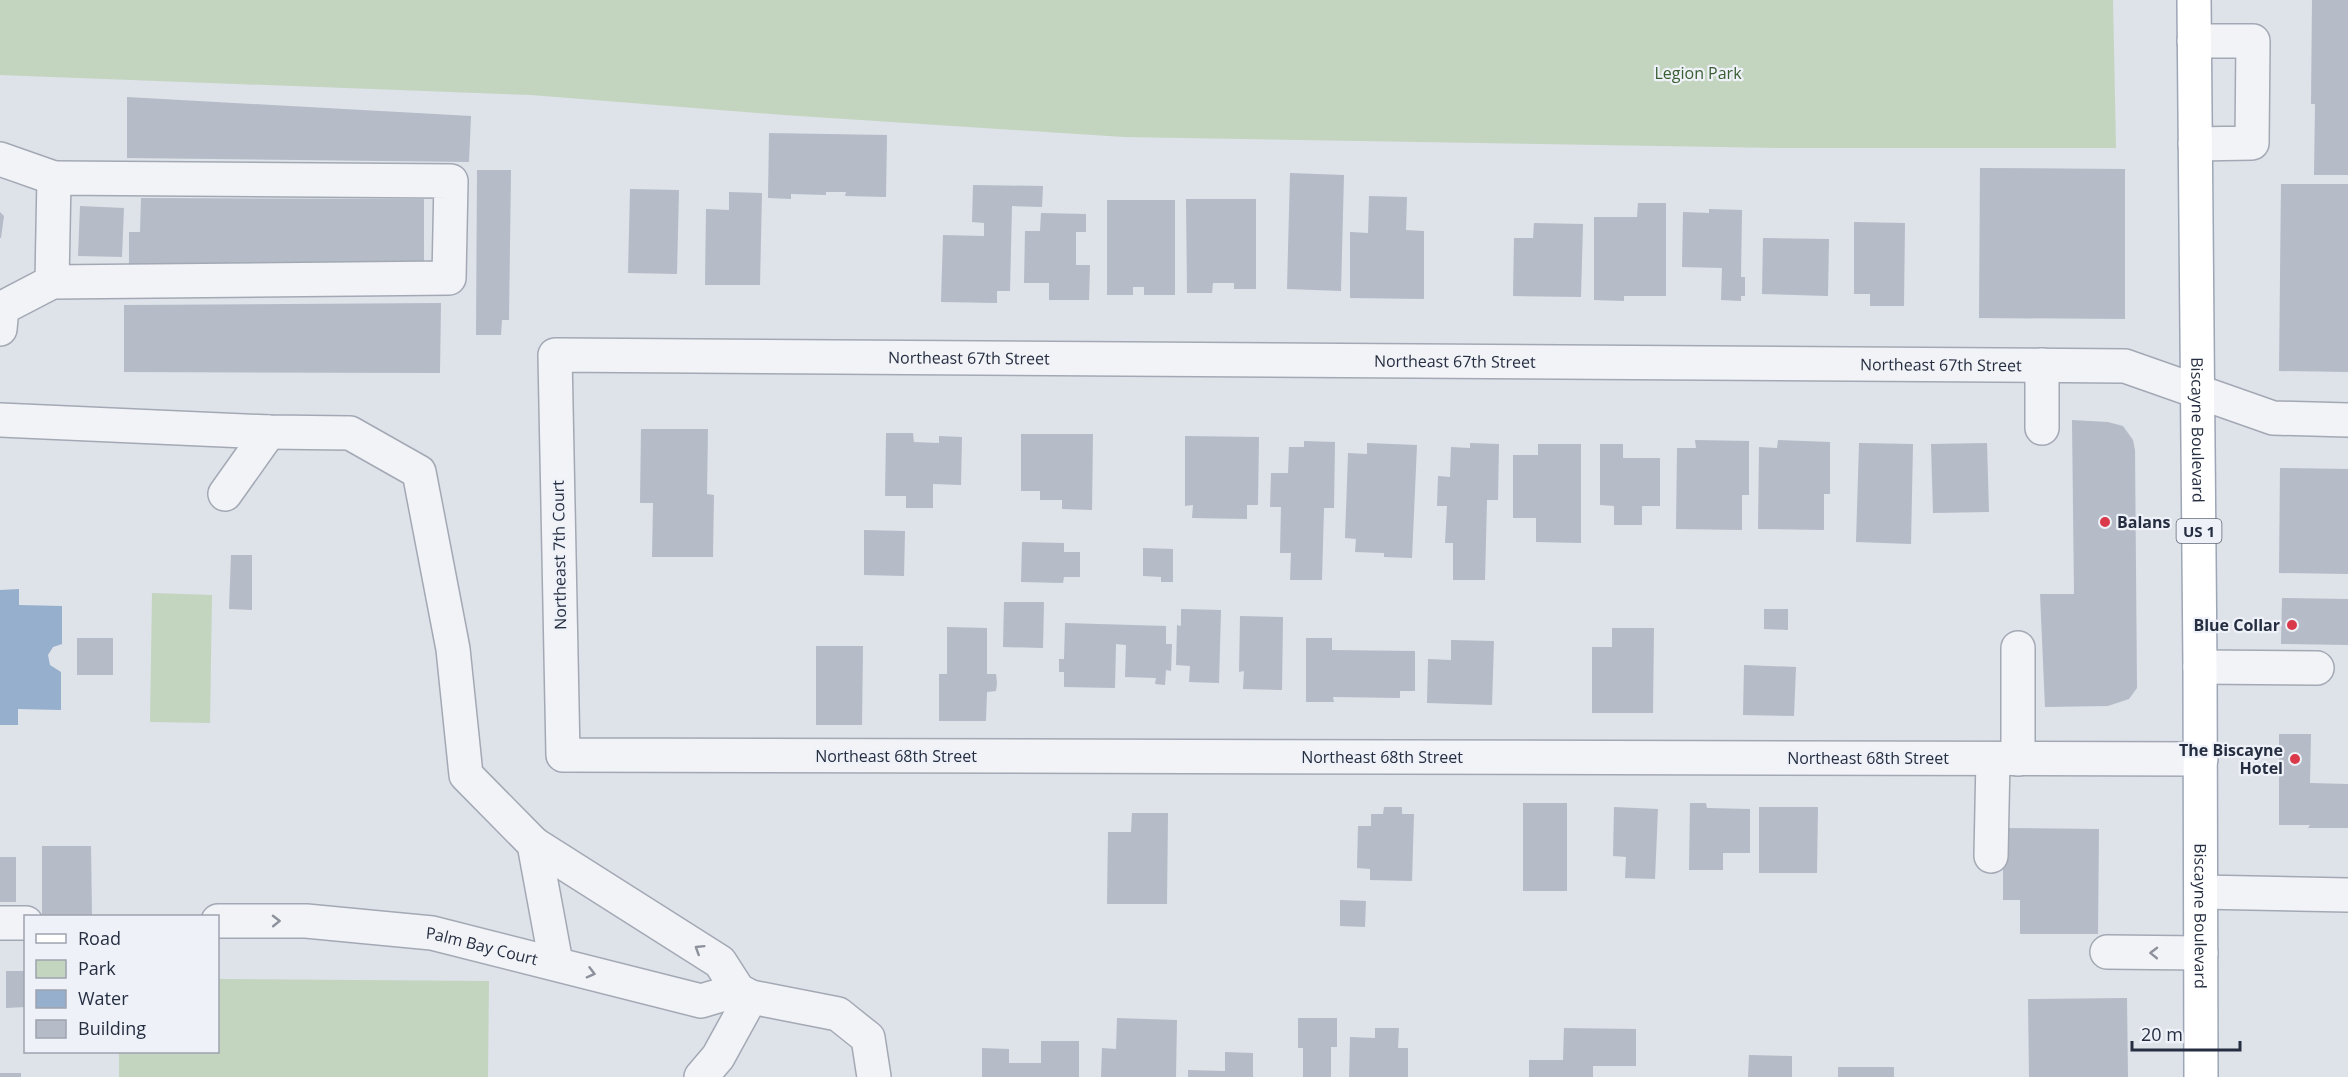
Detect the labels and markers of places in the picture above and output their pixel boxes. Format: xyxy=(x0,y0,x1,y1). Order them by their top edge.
place label: Balans xyxy=(2117,511,2170,533)
marker: Balans xyxy=(2098,515,2112,529)
place label: Blue Collar xyxy=(2193,614,2280,636)
marker: Blue Collar xyxy=(2285,618,2299,632)
place label: The Biscayne Hotel xyxy=(2179,739,2283,779)
marker: The Biscayne Hotel xyxy=(2288,752,2302,766)

